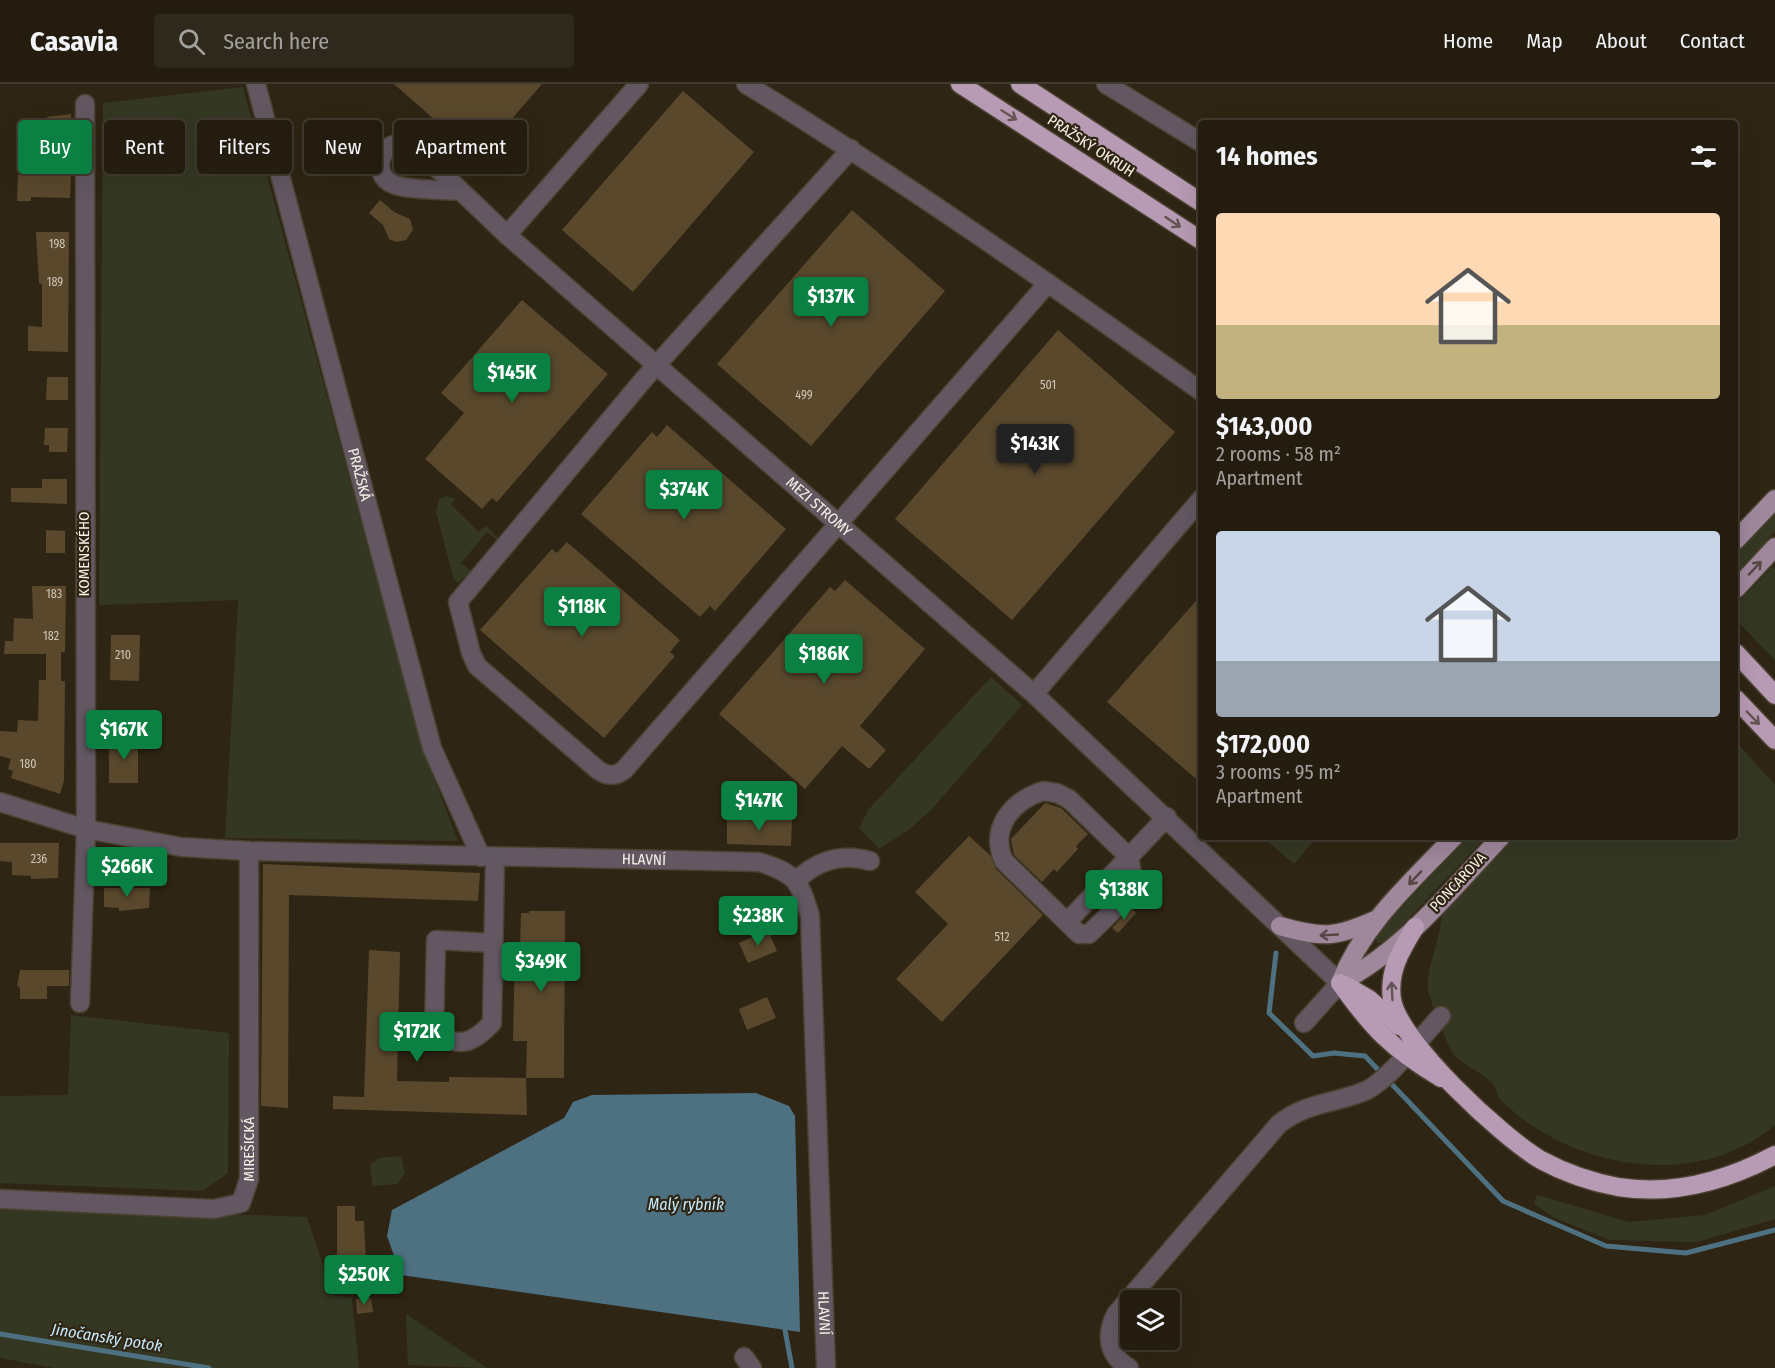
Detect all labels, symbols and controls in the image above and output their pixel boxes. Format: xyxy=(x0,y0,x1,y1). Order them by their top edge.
search box xyxy=(154,14,574,68)
text: Casavia xyxy=(30,25,118,58)
icon: search xyxy=(175,25,208,58)
text: Search here xyxy=(223,28,329,55)
text: Home xyxy=(1443,28,1493,54)
text: Map xyxy=(1526,28,1563,54)
text: About xyxy=(1596,28,1647,54)
text: Contact xyxy=(1680,28,1745,54)
one-way arrow xyxy=(1000,110,1017,122)
street label: PRAŽSKÝ OKRUH xyxy=(1044,111,1138,181)
chip: Buy xyxy=(18,120,92,174)
chip: Rent xyxy=(104,120,185,174)
chip: Filters xyxy=(197,120,292,174)
chip: New xyxy=(304,120,382,174)
chip: Apartment xyxy=(394,120,527,174)
icon: filters xyxy=(1687,140,1720,173)
text: 14 homes xyxy=(1216,141,1318,172)
one-way arrow xyxy=(1164,215,1181,228)
house number: 198 xyxy=(49,237,65,251)
icon: home xyxy=(1414,252,1522,360)
house number: 189 xyxy=(47,275,63,289)
pin: $137K xyxy=(789,277,873,328)
text: $137K xyxy=(807,284,855,308)
pin: $145K xyxy=(470,353,554,404)
text: $145K xyxy=(487,360,537,384)
house number: 501 xyxy=(1040,378,1056,392)
house number: 499 xyxy=(795,388,813,402)
text: $143,000 xyxy=(1216,411,1313,442)
pin: $143K xyxy=(993,424,1077,475)
text: $143K xyxy=(1011,431,1059,455)
text: 2 rooms · 58 m² xyxy=(1216,442,1341,466)
street label: PRAŽSKÁ xyxy=(344,446,375,503)
text: Apartment xyxy=(1216,466,1303,490)
pin: $374K xyxy=(642,470,726,521)
street label: MEZI STROMY xyxy=(782,473,856,541)
text: $374K xyxy=(659,477,709,501)
street label: KOMENSKÉHO xyxy=(75,512,93,596)
one-way arrow xyxy=(1748,561,1762,576)
icon: home xyxy=(1414,570,1522,678)
house number: 183 xyxy=(46,587,62,601)
pin: $118K xyxy=(540,587,624,638)
text: $118K xyxy=(558,594,606,618)
house number: 182 xyxy=(43,629,59,643)
pin: $186K xyxy=(782,634,866,685)
text: $186K xyxy=(799,641,849,665)
house number: 210 xyxy=(115,648,131,662)
pin: $167K xyxy=(82,710,166,761)
one-way arrow xyxy=(1746,710,1760,725)
text: $167K xyxy=(100,717,148,741)
text: $172,000 xyxy=(1216,729,1310,760)
house number: 180 xyxy=(20,757,36,771)
text: 3 rooms · 95 m² xyxy=(1216,760,1341,784)
pin: $147K xyxy=(717,781,801,832)
text: Apartment xyxy=(1216,784,1303,808)
text: $147K xyxy=(735,788,783,812)
pin: $266K xyxy=(85,847,169,898)
street label: PONCAROVA xyxy=(1426,849,1490,915)
street label: HLAVNÍ xyxy=(622,850,666,869)
house number: 236 xyxy=(31,852,47,866)
text: $266K xyxy=(101,854,153,878)
pin: $138K xyxy=(1082,870,1166,921)
one-way arrow xyxy=(1408,870,1422,885)
text: $138K xyxy=(1099,877,1149,901)
pin: $238K xyxy=(716,896,800,947)
text: $238K xyxy=(733,903,783,927)
one-way arrow xyxy=(1320,929,1339,940)
house number: 512 xyxy=(995,930,1009,944)
pin: $349K xyxy=(499,942,583,993)
text: $349K xyxy=(515,949,567,973)
one-way arrow xyxy=(1386,981,1397,1001)
pin: $172K xyxy=(375,1012,459,1063)
text: $172K xyxy=(393,1019,441,1043)
street label: MIREŠICKÁ xyxy=(240,1117,258,1181)
water label: Malý rybník xyxy=(648,1195,724,1214)
pin: $250K xyxy=(322,1255,406,1306)
text: $250K xyxy=(338,1262,390,1286)
map controls xyxy=(1120,1290,1180,1350)
button: layers xyxy=(1120,1290,1180,1350)
street label: HLAVNÍ xyxy=(814,1291,834,1335)
water label: Jinočanský potok xyxy=(49,1319,164,1356)

